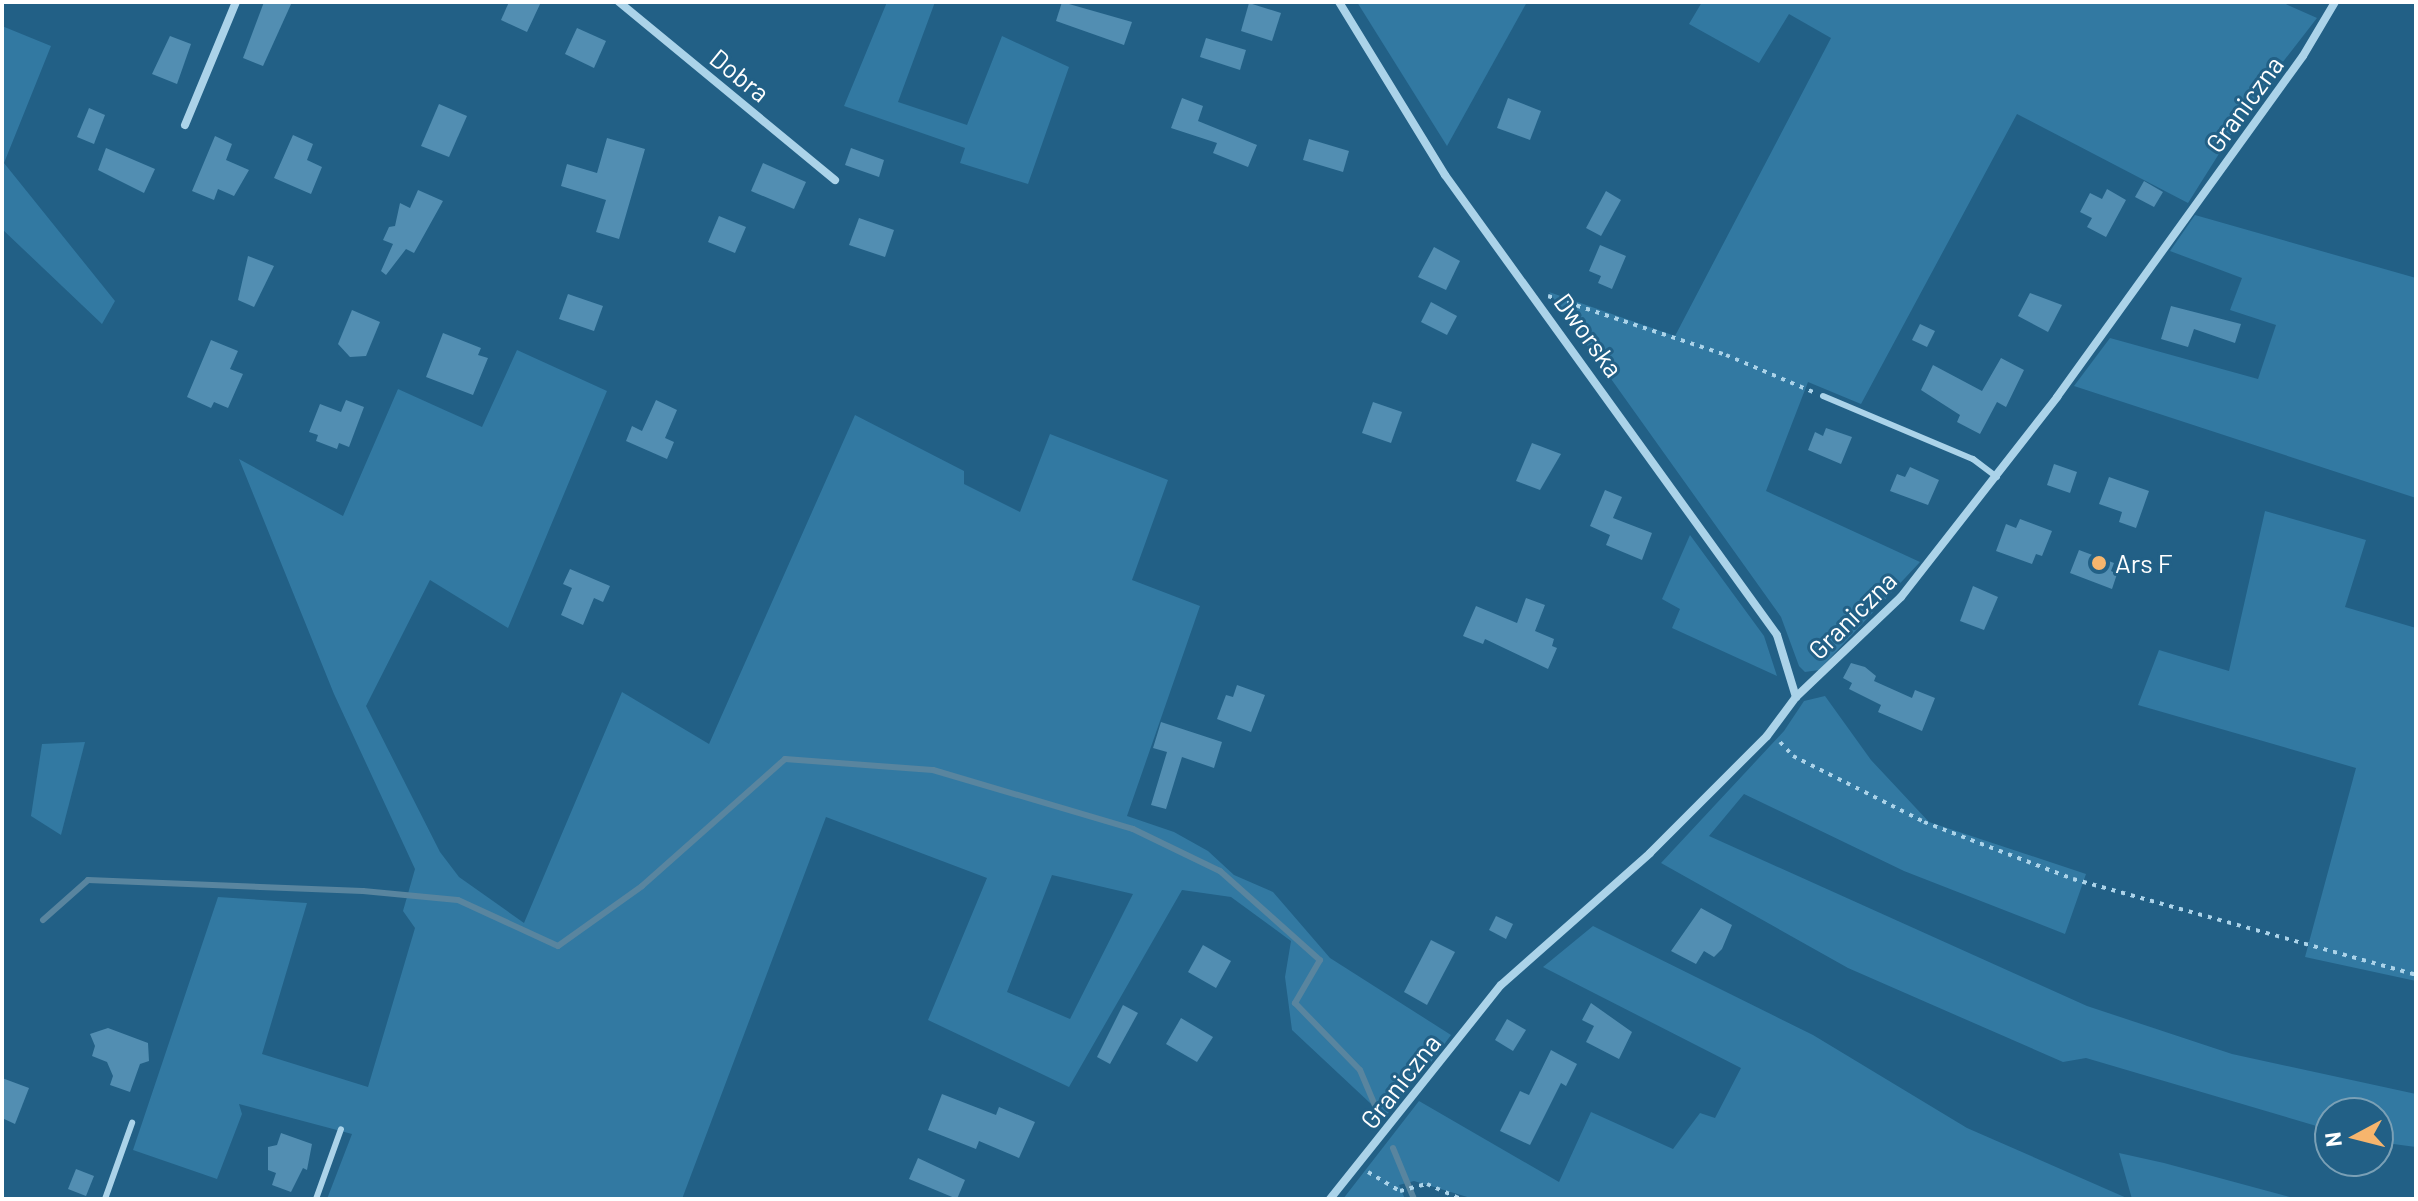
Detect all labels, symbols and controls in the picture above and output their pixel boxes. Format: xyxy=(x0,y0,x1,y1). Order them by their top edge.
street label: Dobra xyxy=(704,42,776,108)
street label: Graniczna xyxy=(2199,50,2289,158)
street label: Dworska xyxy=(1548,287,1630,383)
place label: Ars F xyxy=(2115,547,2173,579)
marker: Ars F xyxy=(2090,554,2108,572)
street label: Graniczna xyxy=(1801,564,1903,666)
street label: Graniczna xyxy=(1353,1027,1447,1135)
north arrow xyxy=(2314,1097,2394,1177)
text: N xyxy=(2318,1131,2346,1149)

